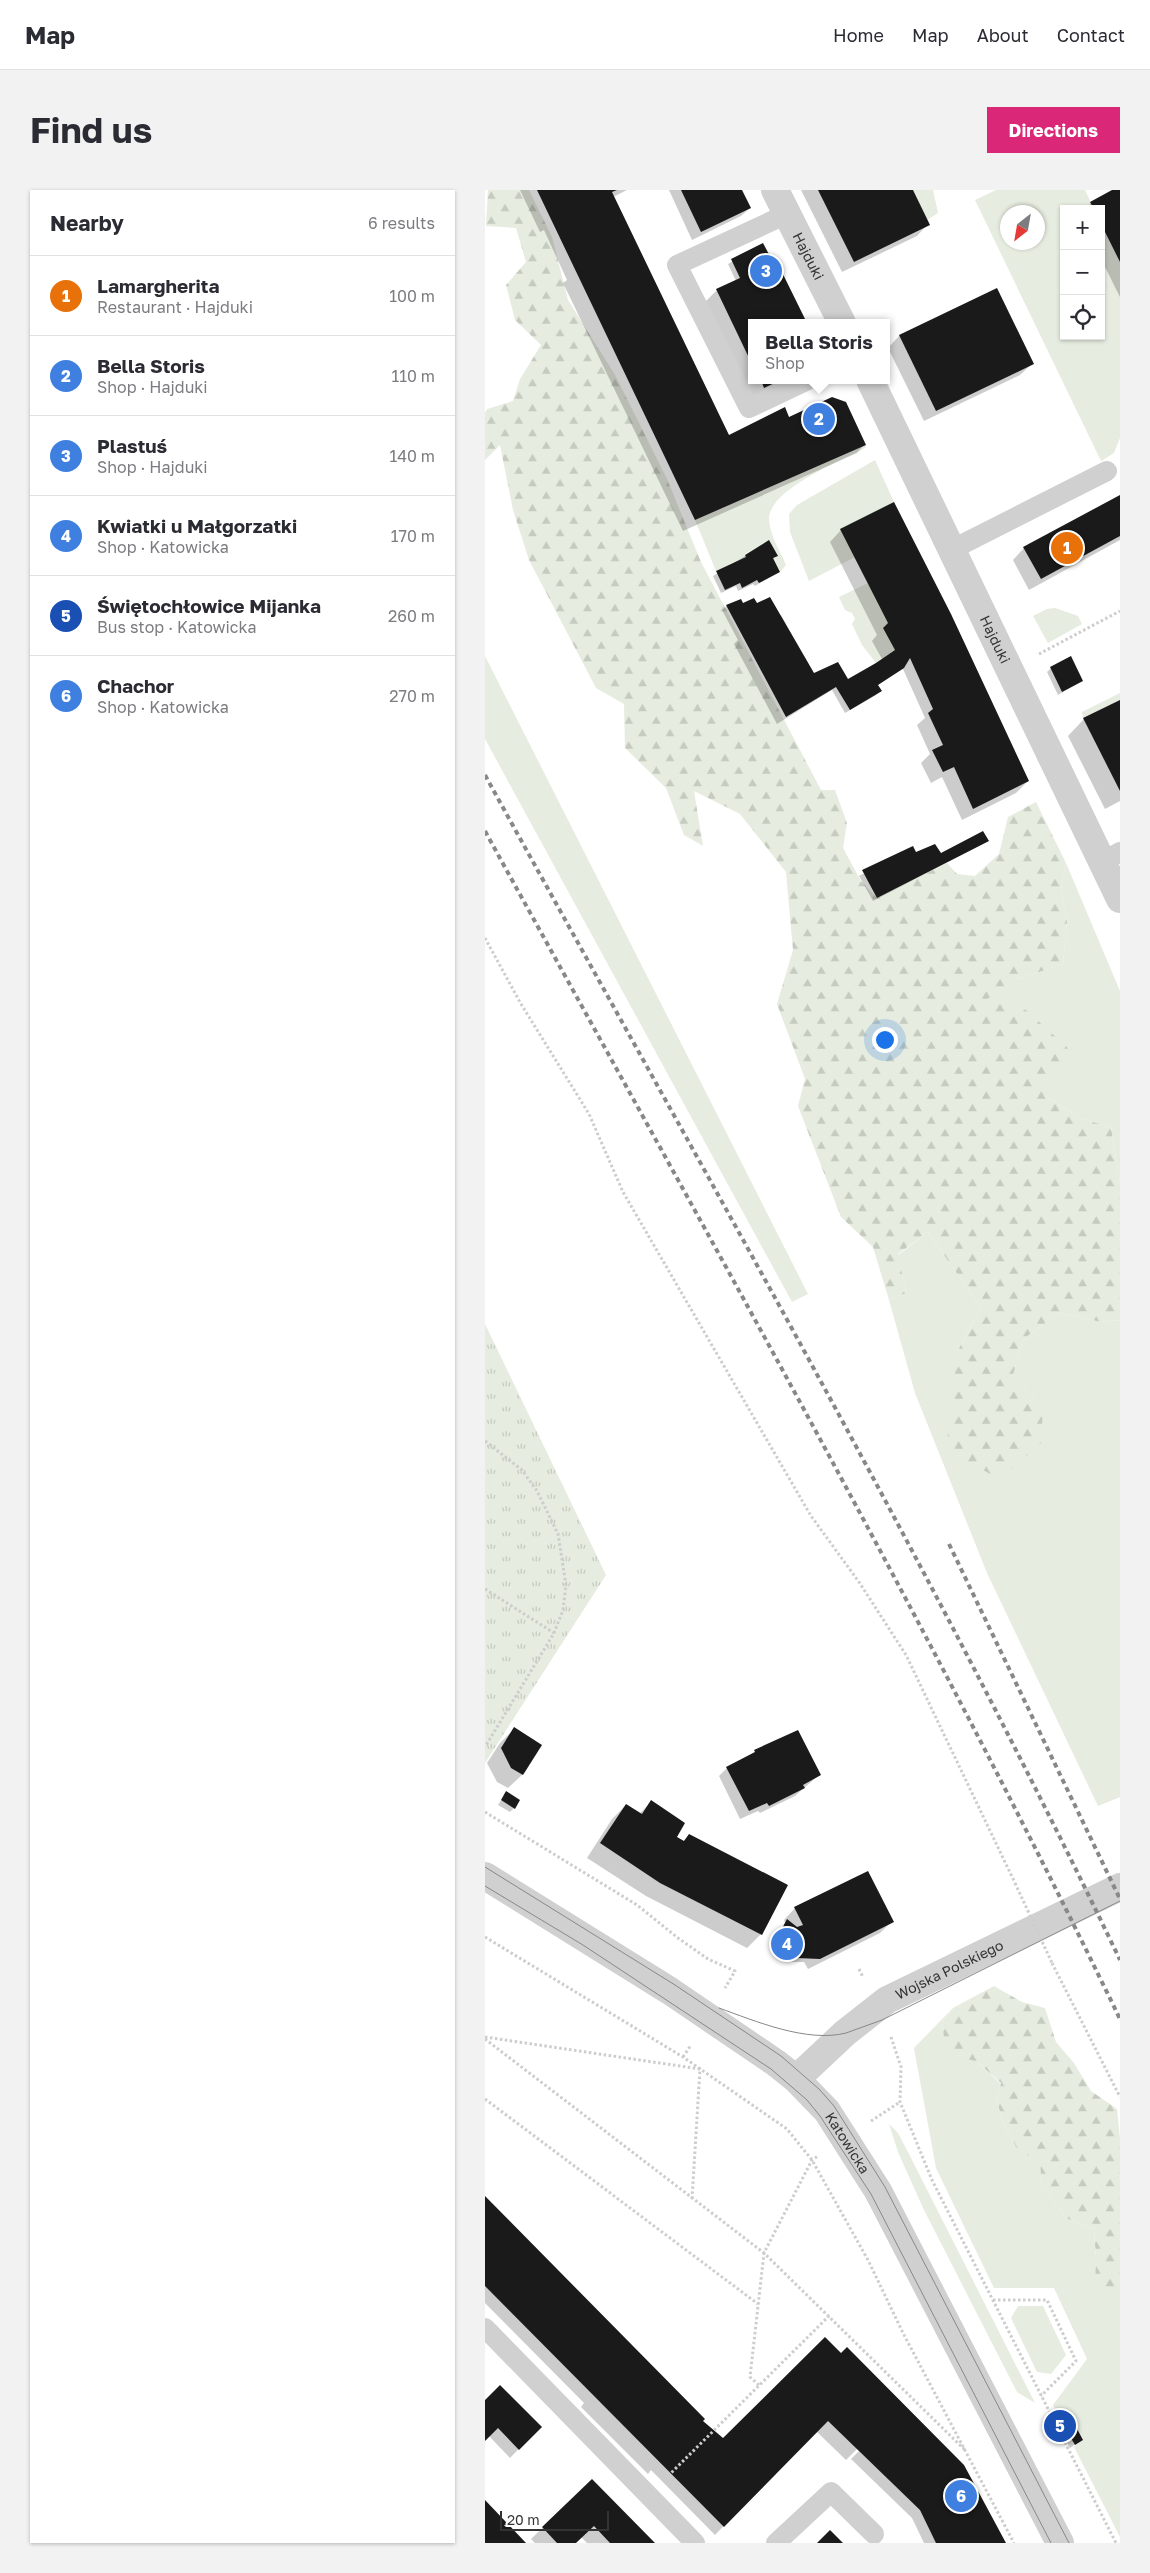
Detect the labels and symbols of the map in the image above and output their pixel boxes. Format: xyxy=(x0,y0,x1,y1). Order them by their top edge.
north arrow xyxy=(1000,205,1045,250)
street label: Hajduki xyxy=(790,229,828,283)
pin: 3 xyxy=(750,252,782,290)
pin: 2 xyxy=(803,400,835,438)
pin: 1 xyxy=(1051,529,1083,567)
street label: Hajduki xyxy=(977,613,1014,666)
your location xyxy=(872,1027,898,1053)
pin: 4 xyxy=(771,1925,803,1963)
street label: Wojska Polskiego xyxy=(892,1936,1006,2003)
street label: Katowicka xyxy=(822,2109,874,2177)
pin: 5 xyxy=(1044,2407,1076,2445)
pin: 6 xyxy=(945,2477,977,2515)
scale bar xyxy=(500,2508,609,2531)

